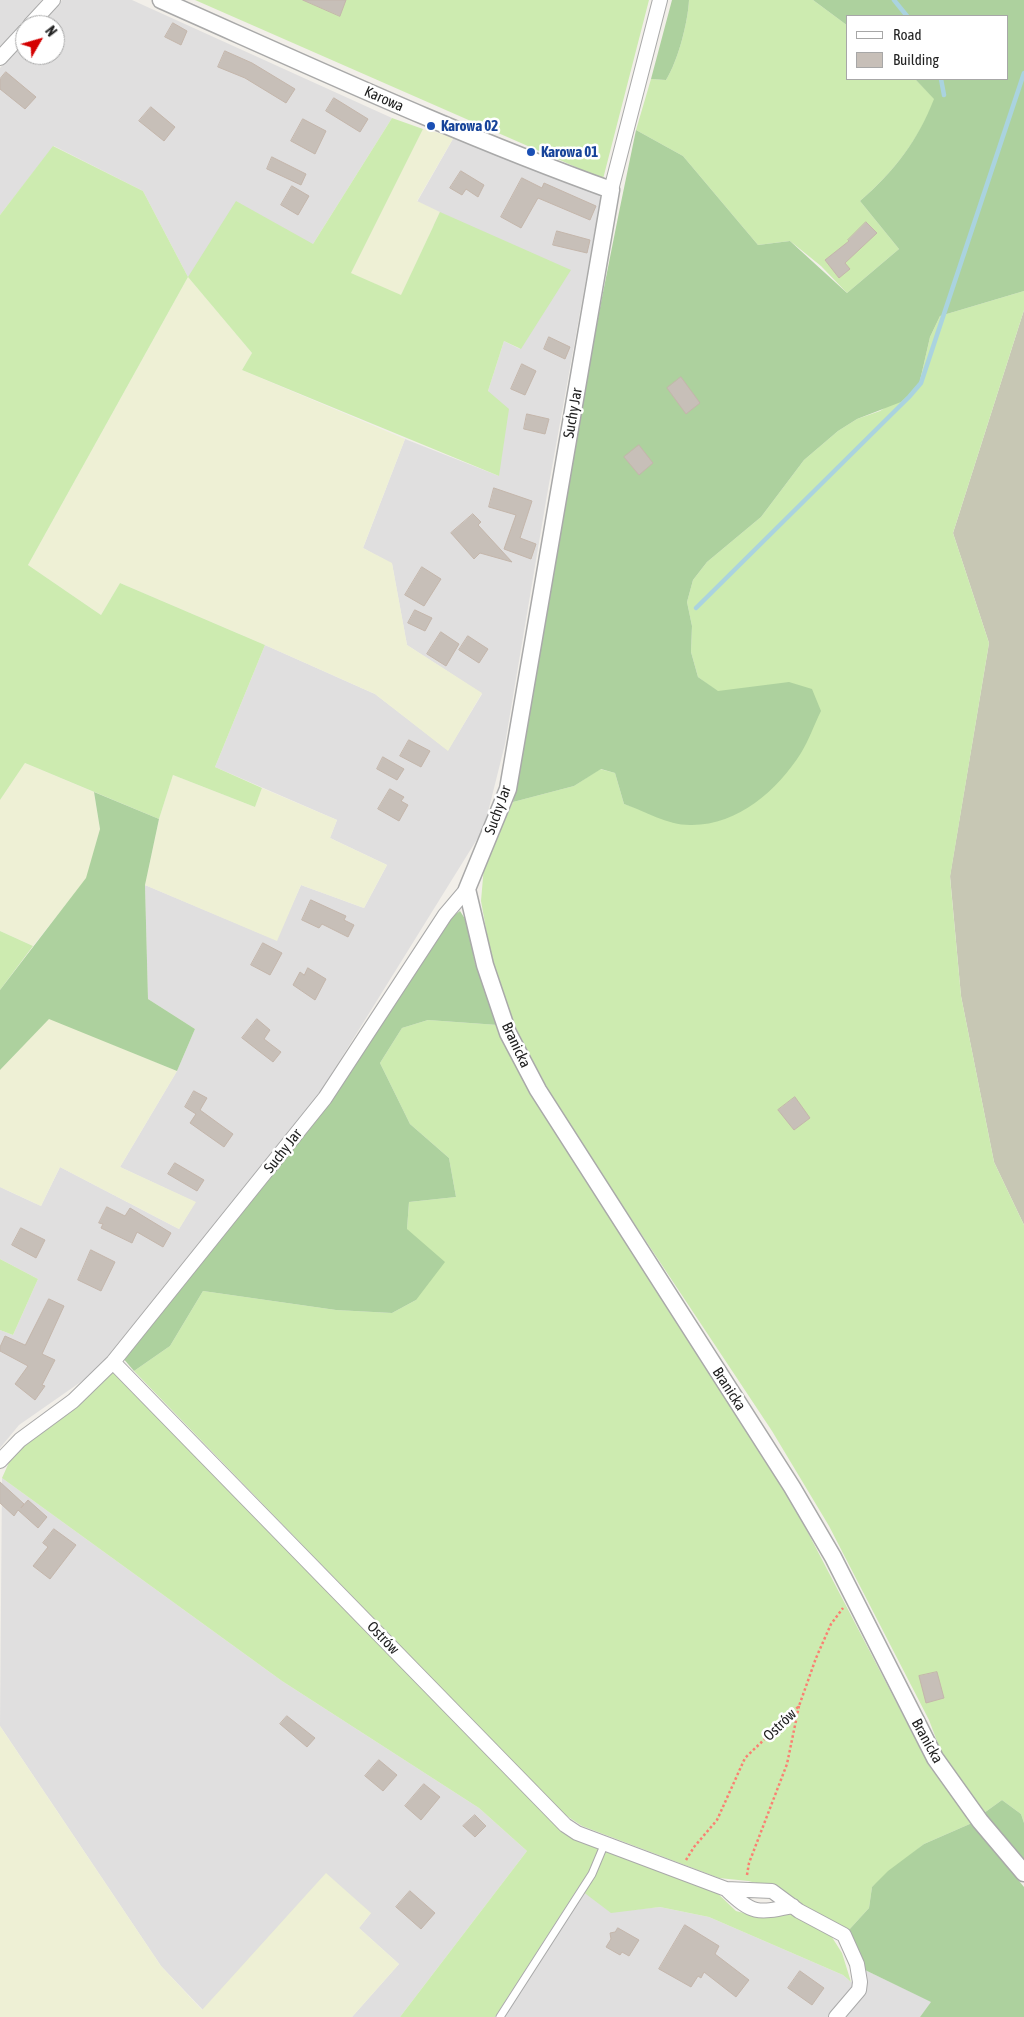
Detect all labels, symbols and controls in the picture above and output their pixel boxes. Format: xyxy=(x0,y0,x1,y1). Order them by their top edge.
north arrow xyxy=(15,15,65,65)
legend xyxy=(846,15,1009,80)
text: N xyxy=(42,23,60,40)
text: Road xyxy=(893,26,922,43)
text: Building xyxy=(893,51,939,68)
street label: Karowa xyxy=(362,82,406,116)
place label: Karowa 02 xyxy=(441,117,498,135)
marker: Karowa 02 xyxy=(425,120,437,132)
place label: Karowa 01 xyxy=(541,143,598,161)
marker: Karowa 01 xyxy=(525,146,537,158)
street label: Suchy Jar xyxy=(560,386,586,440)
street label: Suchy Jar xyxy=(481,783,515,837)
street label: Branicka xyxy=(498,1019,534,1071)
street label: Suchy Jar xyxy=(260,1125,306,1177)
street label: Branicka xyxy=(708,1364,750,1414)
street label: Ostrów xyxy=(363,1618,403,1658)
street label: Ostrów xyxy=(760,1705,800,1745)
street label: Branicka xyxy=(907,1716,947,1766)

